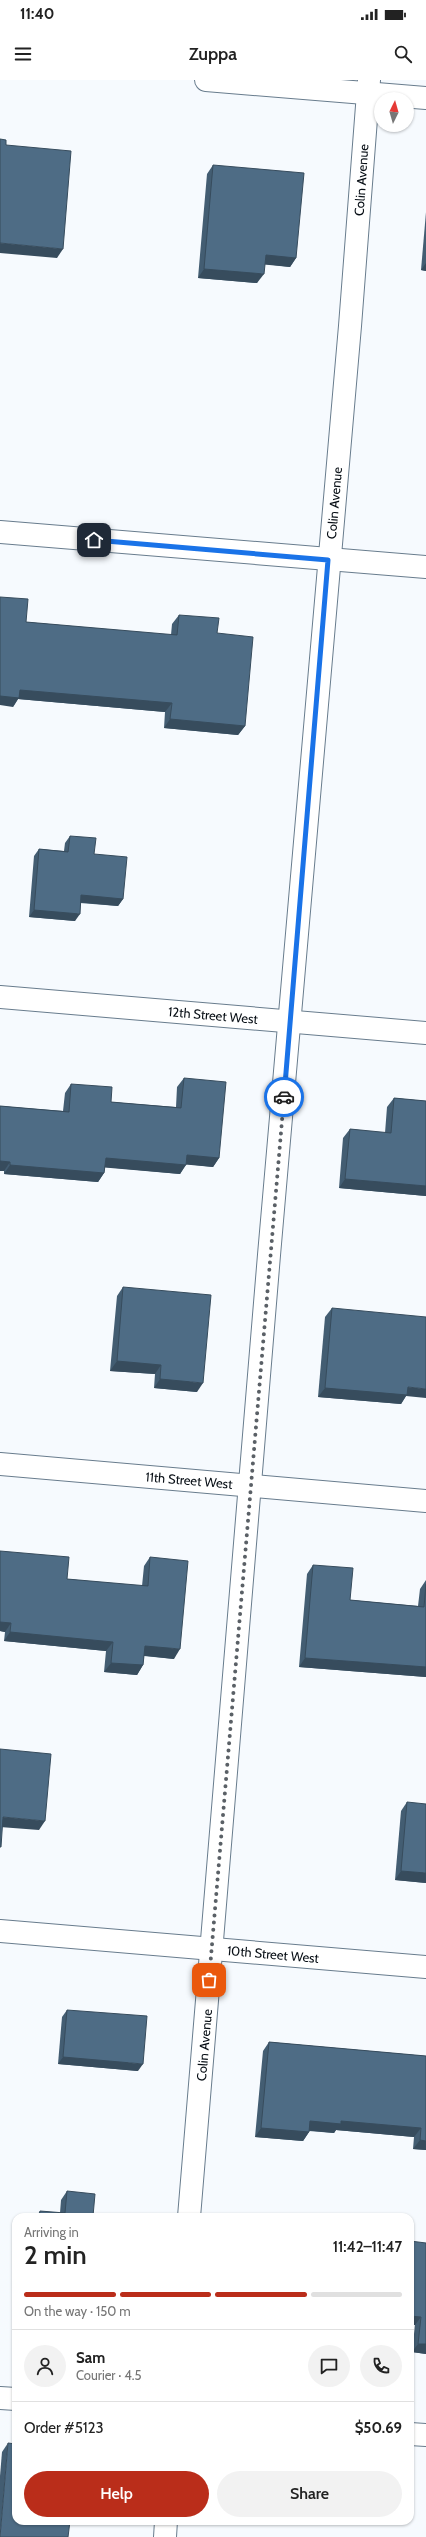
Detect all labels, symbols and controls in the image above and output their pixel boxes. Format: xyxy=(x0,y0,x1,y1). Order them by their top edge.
text: 11:40 xyxy=(20,5,54,23)
icon: menu xyxy=(12,43,34,65)
text: Zuppa xyxy=(189,43,237,65)
icon: search xyxy=(392,43,414,65)
north arrow xyxy=(374,92,414,132)
map controls xyxy=(374,92,414,132)
street label: Colin Avenue xyxy=(351,143,372,217)
street label: Colin Avenue xyxy=(323,466,345,540)
pin xyxy=(77,523,111,557)
icon: home xyxy=(83,529,105,551)
street label: 12th Street West xyxy=(167,1003,259,1027)
courier xyxy=(264,1077,304,1117)
icon: car xyxy=(273,1086,295,1108)
street label: 11th Street West xyxy=(145,1468,234,1492)
street label: 10th Street West xyxy=(226,1942,320,1966)
pin xyxy=(192,1963,226,1997)
icon: bag xyxy=(198,1969,220,1991)
street label: Colin Avenue xyxy=(193,2008,215,2082)
text: Arriving in xyxy=(24,2224,79,2240)
text: 11:42–11:47 xyxy=(333,2238,402,2256)
text: 2 min xyxy=(24,2239,87,2271)
text: On the way · 150 m xyxy=(24,2303,131,2319)
button: person xyxy=(24,2345,66,2387)
button: chat xyxy=(308,2345,350,2387)
button: phone xyxy=(360,2345,402,2387)
text: Sam xyxy=(76,2349,105,2367)
text: Courier · 4.5 xyxy=(76,2367,141,2383)
text: Order #5123 xyxy=(24,2419,104,2437)
text: $50.69 xyxy=(355,2419,402,2437)
button: Help xyxy=(24,2471,209,2517)
button: Share xyxy=(217,2471,402,2517)

